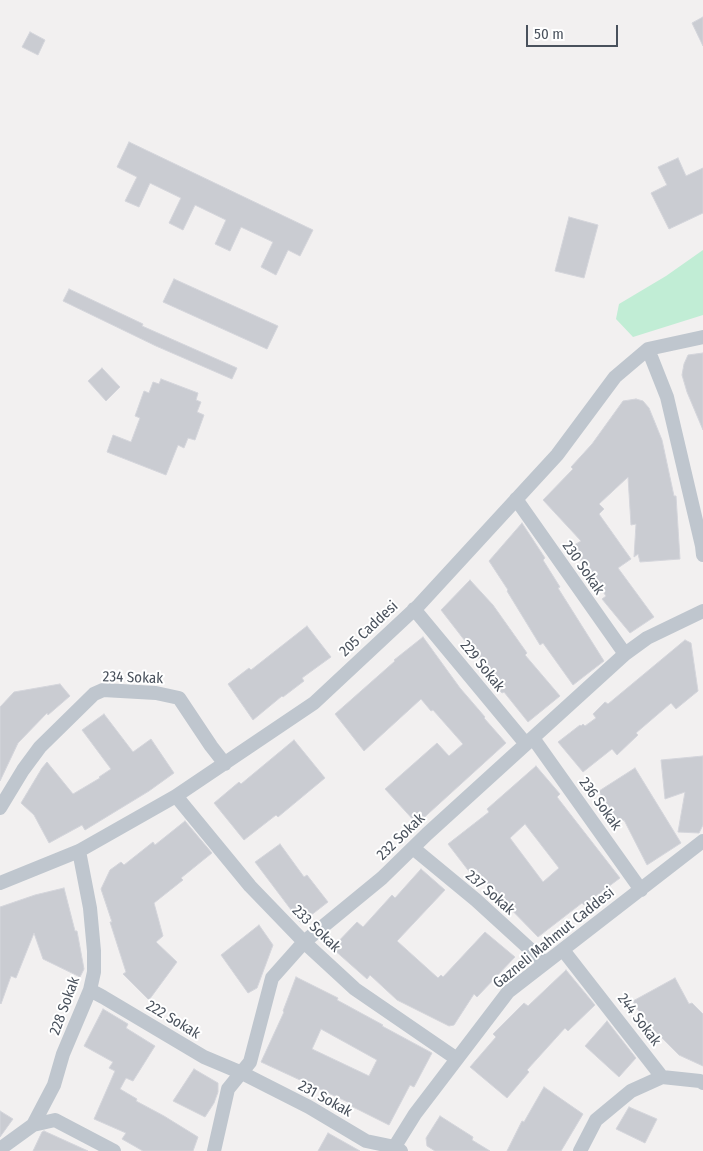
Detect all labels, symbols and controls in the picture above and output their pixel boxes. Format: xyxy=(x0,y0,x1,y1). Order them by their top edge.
scale bar xyxy=(528,15,620,47)
text: 50 m xyxy=(534,25,564,43)
street label: 230 Sokak xyxy=(558,538,608,598)
street label: 205 Caddesi xyxy=(336,597,402,661)
street label: 229 Sokak xyxy=(456,637,508,695)
street label: 234 Sokak xyxy=(102,668,164,688)
street label: 236 Sokak xyxy=(575,774,625,834)
street label: 232 Sokak xyxy=(373,810,429,864)
street label: 237 Sokak xyxy=(462,867,518,919)
street label: Gazneli Mahmut Caddesi xyxy=(490,884,618,992)
street label: 233 Sokak xyxy=(288,902,344,956)
street label: 228 Sokak xyxy=(46,974,84,1038)
street label: 244 Sokak xyxy=(614,990,664,1050)
street label: 222 Sokak xyxy=(143,997,203,1043)
street label: 231 Sokak xyxy=(295,1077,355,1121)

